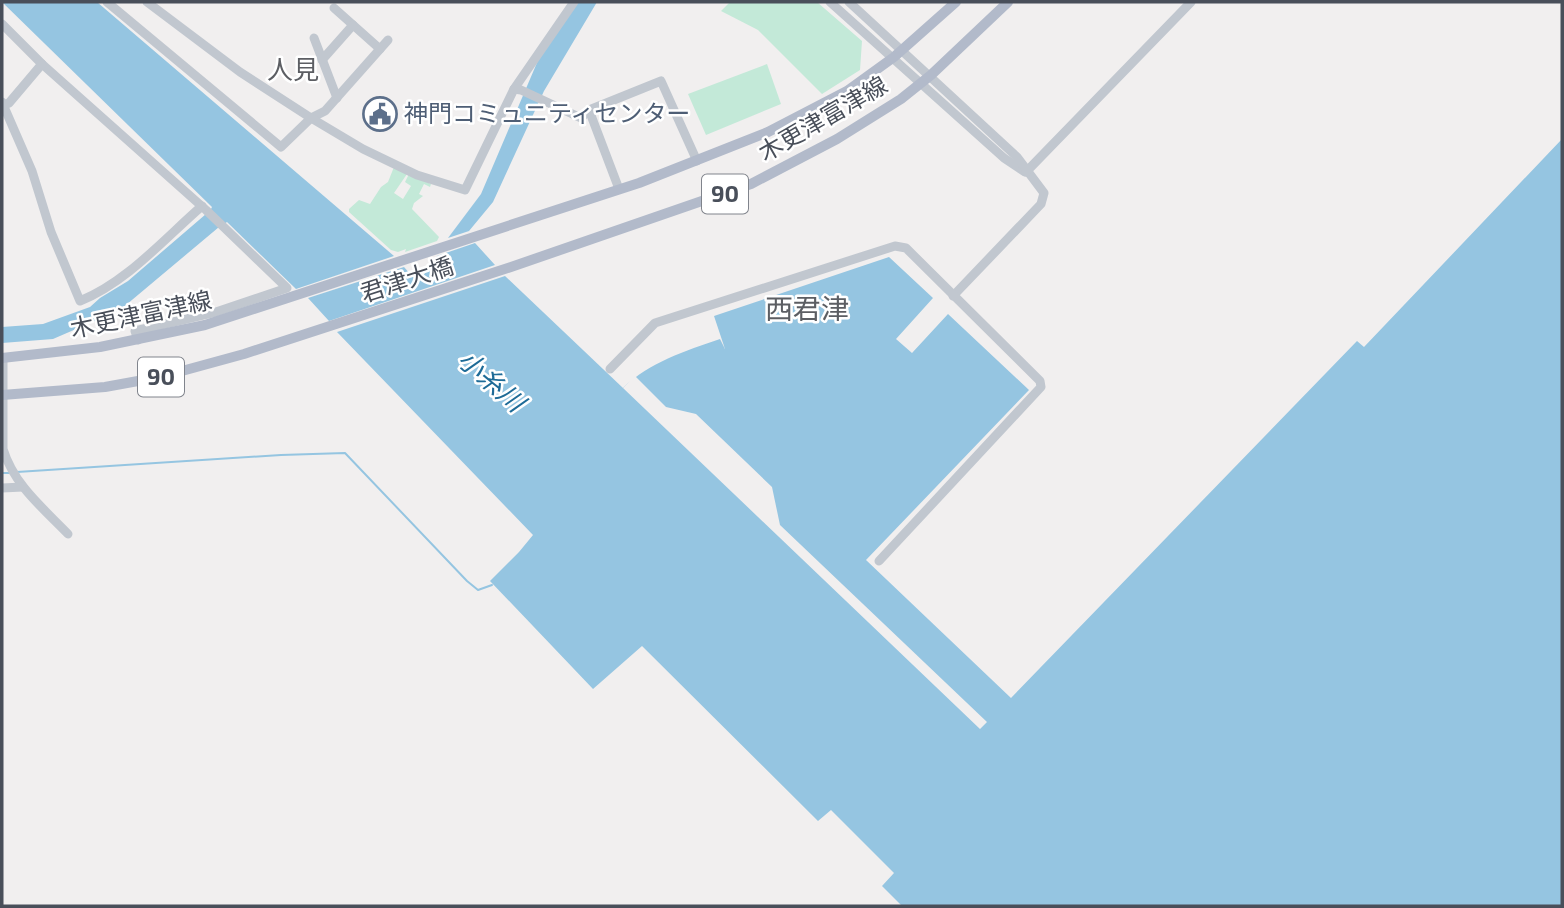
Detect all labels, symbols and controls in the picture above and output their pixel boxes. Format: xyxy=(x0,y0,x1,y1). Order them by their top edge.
district label: 人見 xyxy=(267,53,319,84)
street label: 木更津富津線 xyxy=(753,69,892,166)
public building icon: 神門コミュニティセンター xyxy=(361,95,399,133)
place label: 神門コミュニティセンター xyxy=(404,98,691,127)
road number: 90 xyxy=(702,174,748,214)
street label: 君津大橋 xyxy=(356,250,457,307)
street label: 木更津富津線 xyxy=(67,284,214,343)
district label: 西君津 xyxy=(765,291,849,325)
water label: 小糸川 xyxy=(452,343,534,419)
road number: 90 xyxy=(138,358,184,396)

